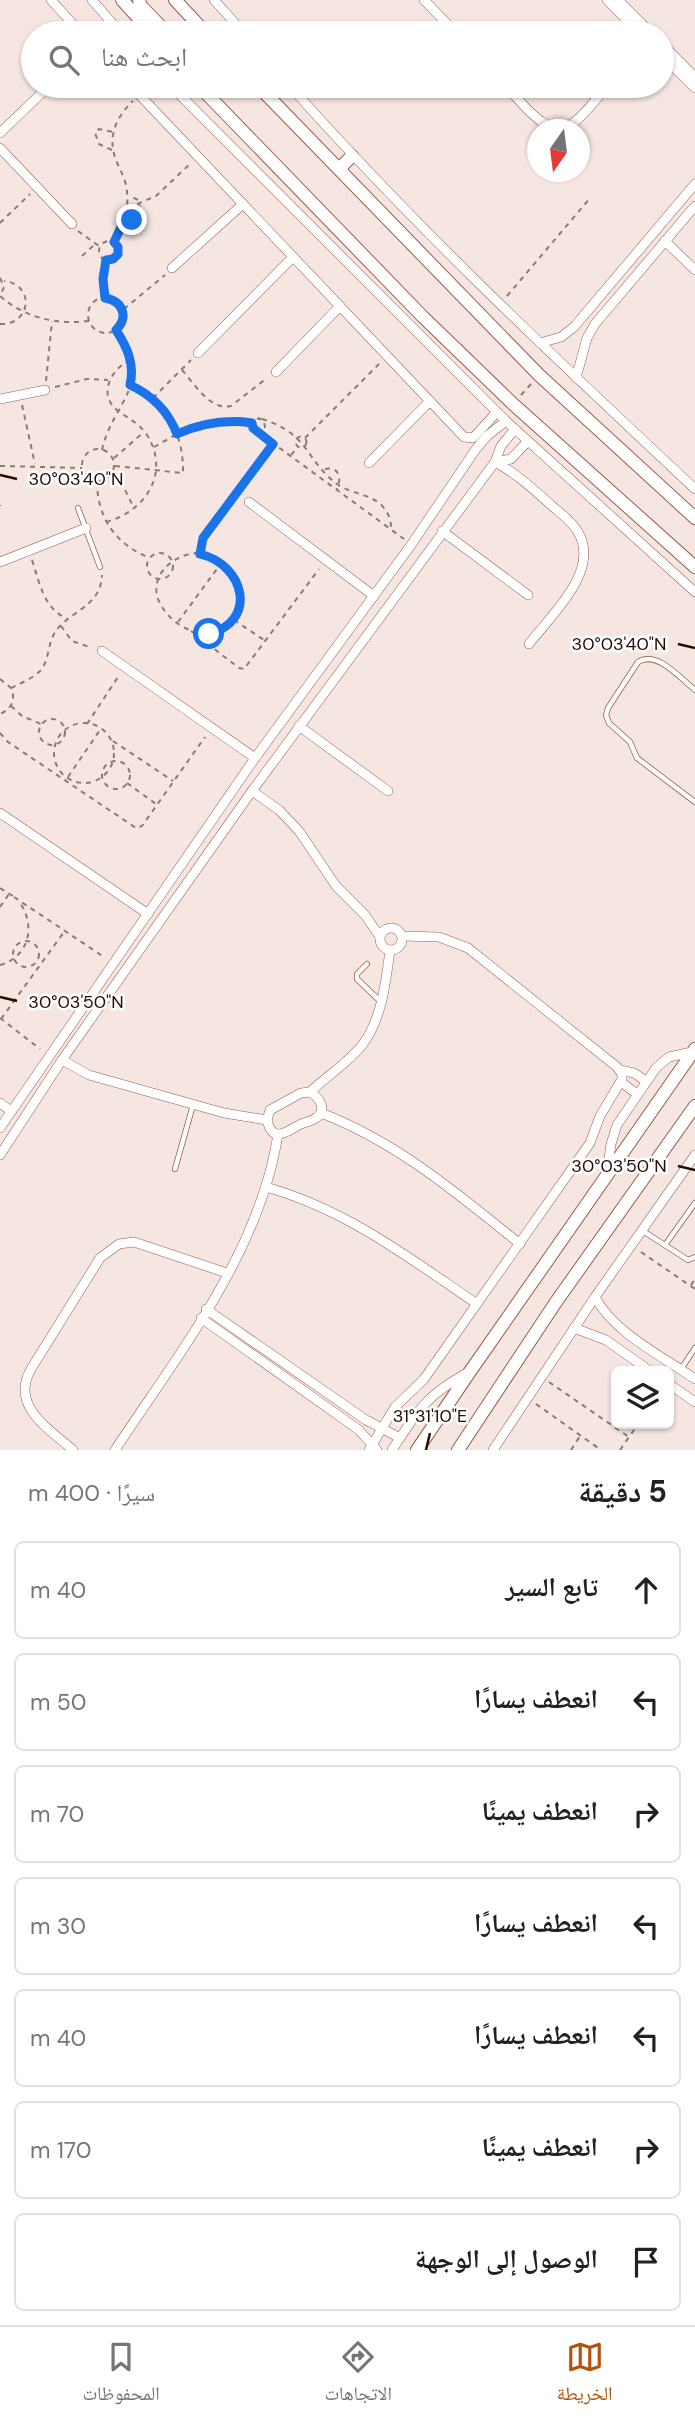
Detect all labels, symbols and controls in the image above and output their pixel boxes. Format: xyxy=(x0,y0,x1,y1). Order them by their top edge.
search box xyxy=(21,21,674,98)
text: ابحث هنا xyxy=(101,40,187,74)
icon: search xyxy=(45,41,83,79)
north arrow xyxy=(527,119,590,182)
route end xyxy=(116,204,147,235)
text: 30°03'40"N xyxy=(29,467,123,491)
route start xyxy=(193,618,224,649)
text: 30°03'40"N xyxy=(572,632,666,656)
text: 30°03'50"N xyxy=(28,990,124,1014)
text: 30°03'50"N xyxy=(571,1154,667,1178)
map controls xyxy=(611,1366,674,1429)
button: layers xyxy=(611,1366,674,1429)
text: 31°31'10"E xyxy=(393,1404,467,1428)
text: 5 دقيقة xyxy=(578,1472,667,1511)
text: سيرًا · 400 m xyxy=(28,1478,155,1508)
text: تابع السير xyxy=(505,1570,598,1604)
icon: ahead xyxy=(627,1571,665,1609)
text: 40 m xyxy=(30,1575,86,1605)
text: انعطف يسارًا xyxy=(474,1682,598,1716)
icon: left xyxy=(627,1683,665,1721)
text: 50 m xyxy=(30,1687,86,1717)
text: انعطف يمينًا xyxy=(482,1794,598,1828)
icon: right xyxy=(627,1795,665,1833)
text: 70 m xyxy=(30,1799,84,1829)
text: انعطف يسارًا xyxy=(474,1906,598,1940)
icon: left xyxy=(627,1907,665,1945)
text: 30 m xyxy=(30,1911,86,1941)
text: انعطف يسارًا xyxy=(474,2018,598,2052)
icon: left xyxy=(627,2019,665,2057)
text: 40 m xyxy=(30,2023,86,2053)
text: انعطف يمينًا xyxy=(482,2130,598,2164)
icon: right xyxy=(627,2131,665,2169)
text: 170 m xyxy=(30,2135,92,2165)
text: الوصول إلى الوجهة xyxy=(415,2242,598,2276)
icon: arrive xyxy=(627,2243,665,2281)
tab: المحفوظات xyxy=(82,2338,160,2412)
tab: الاتجاهات xyxy=(324,2338,392,2412)
tab: الخريطة xyxy=(557,2338,613,2412)

